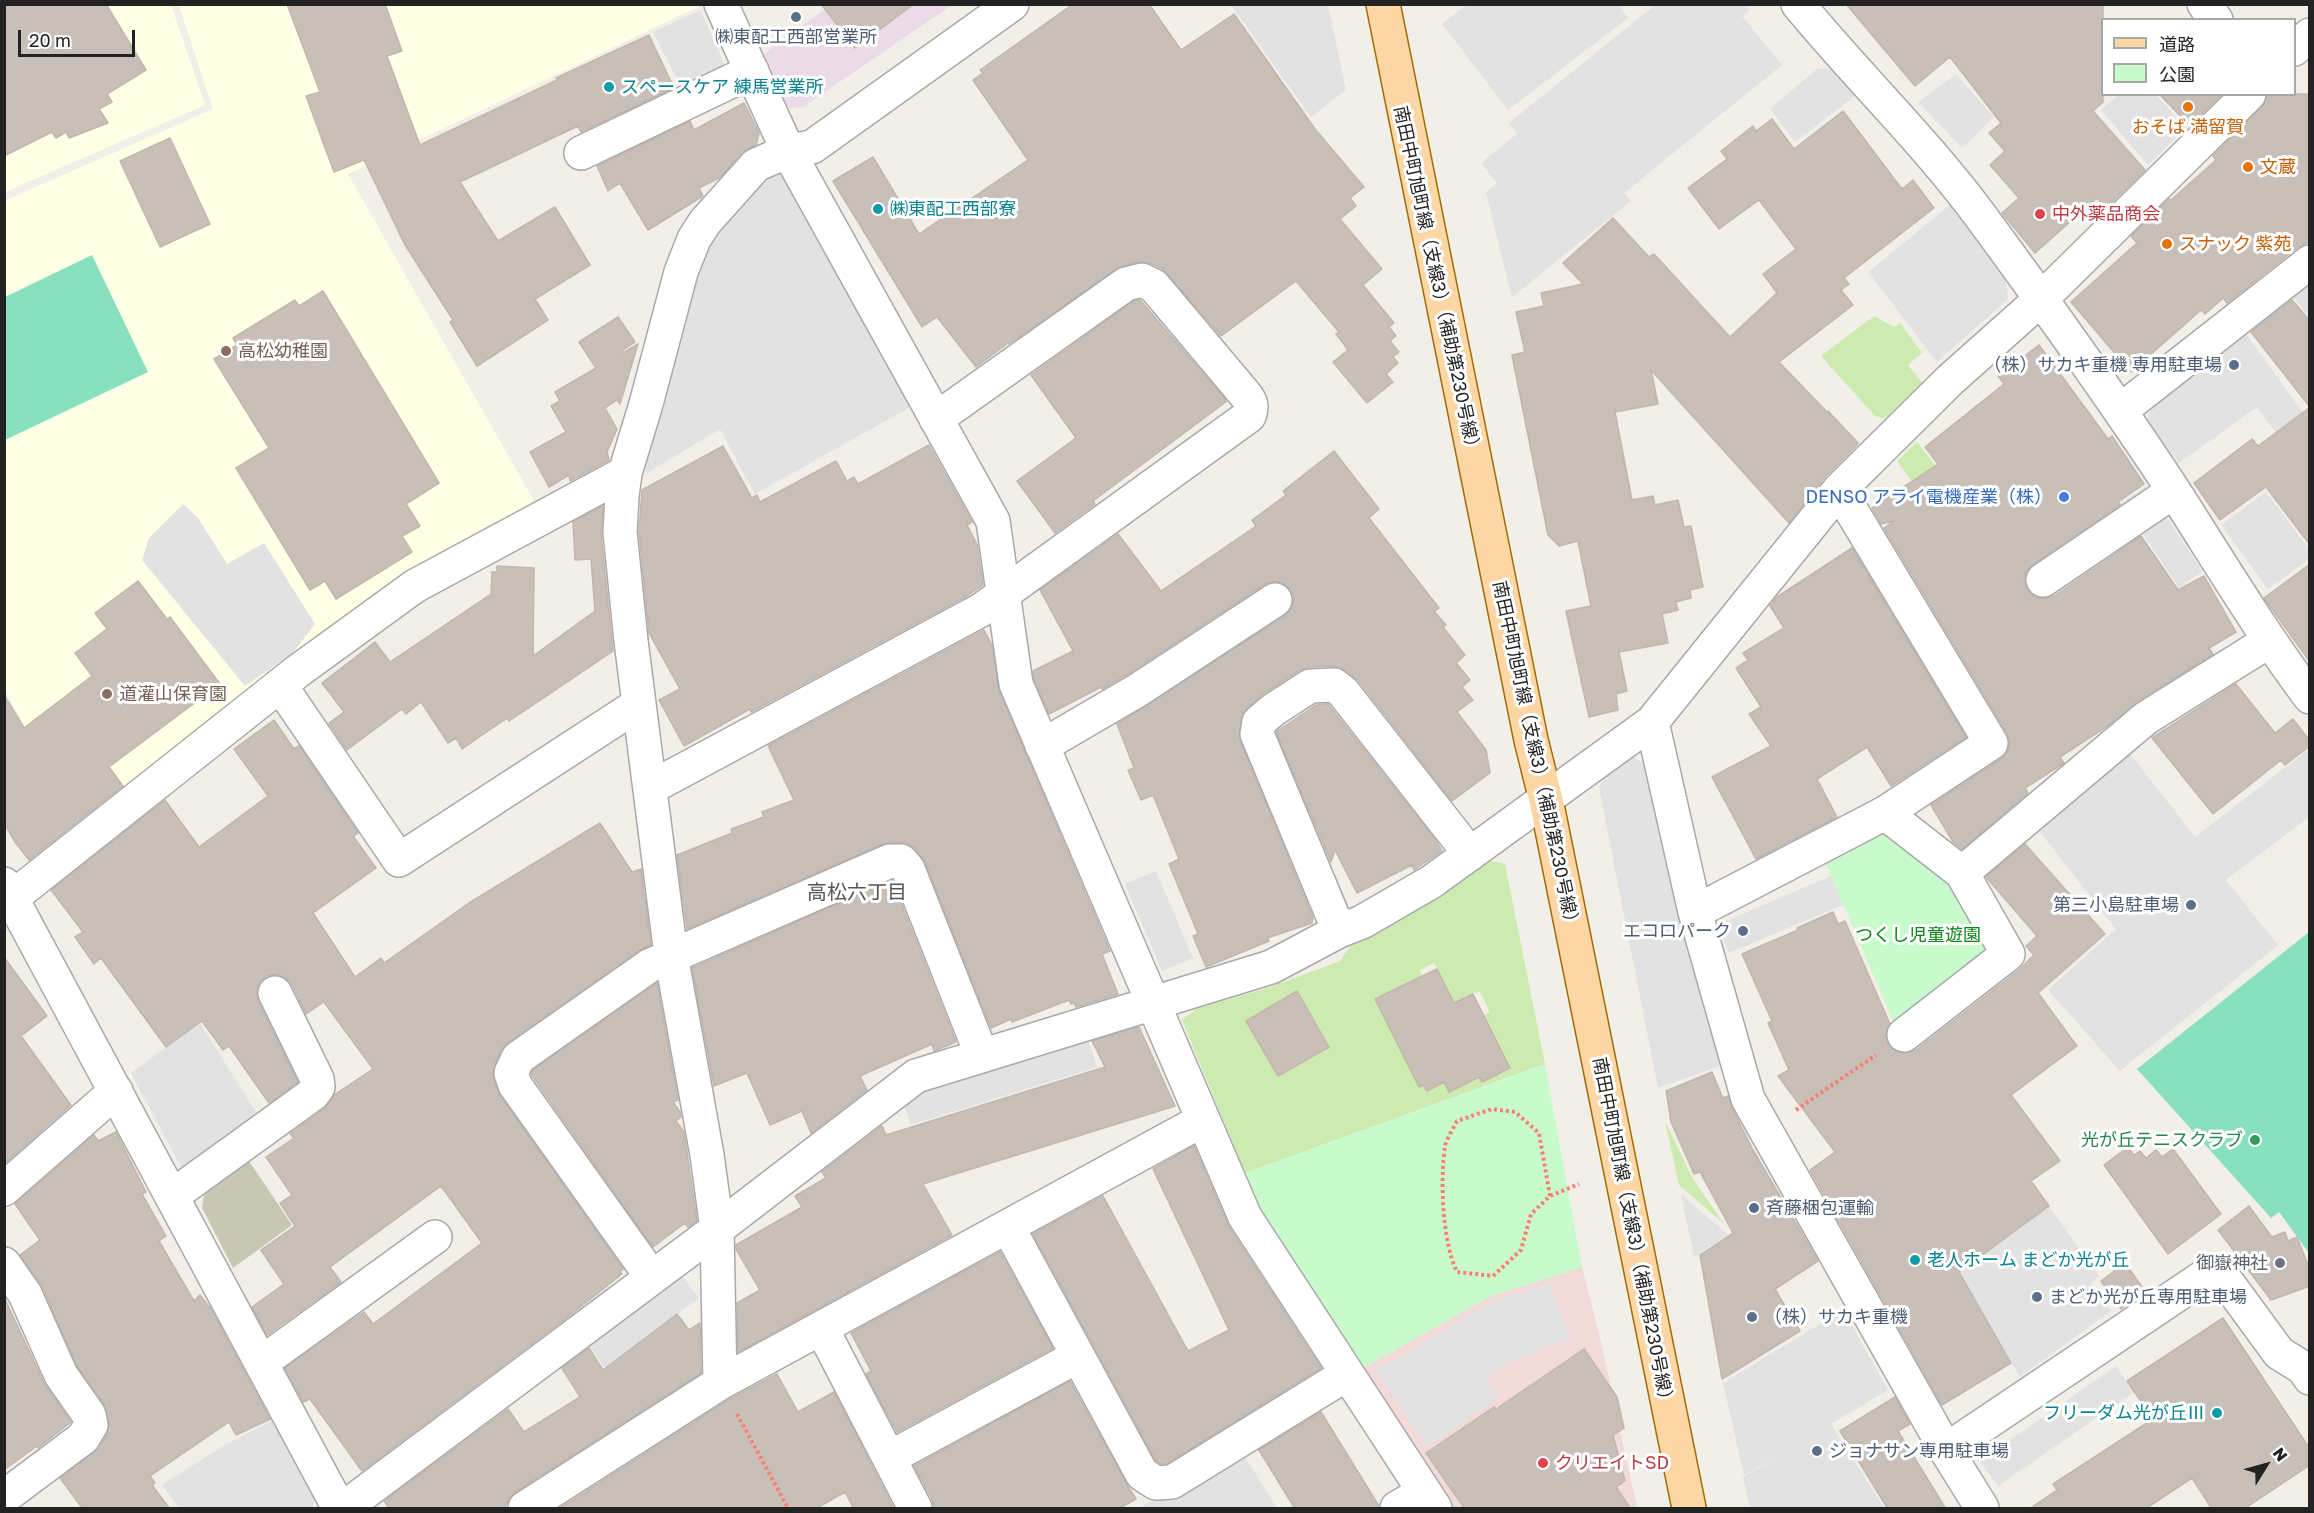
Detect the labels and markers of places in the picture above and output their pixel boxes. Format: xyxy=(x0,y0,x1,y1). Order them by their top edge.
marker: ㈱東配工西部営業所 xyxy=(789,10,803,24)
place label: ㈱東配工西部営業所 xyxy=(715,26,877,48)
place label: スペースケア 練馬営業所 xyxy=(621,76,823,98)
marker: スペースケア 練馬営業所 xyxy=(602,80,616,94)
marker: おそば 満留賀 xyxy=(2181,100,2195,114)
place label: おそば 満留賀 xyxy=(2132,116,2244,138)
place label: 文蔵 xyxy=(2260,156,2296,178)
marker: 文蔵 xyxy=(2241,160,2255,174)
place label: ㈱東配工西部寮 xyxy=(890,198,1016,220)
marker: ㈱東配工西部寮 xyxy=(871,202,885,216)
place label: 中外薬品商会 xyxy=(2052,203,2160,225)
marker: 中外薬品商会 xyxy=(2033,207,2047,221)
place label: スナック 紫苑 xyxy=(2179,233,2291,255)
marker: スナック 紫苑 xyxy=(2160,237,2174,251)
place label: 高松幼稚園 xyxy=(238,340,328,362)
marker: 高松幼稚園 xyxy=(219,344,233,358)
place label: （株）サカキ重機 専用駐車場 xyxy=(1984,354,2222,376)
marker: （株）サカキ重機 専用駐車場 xyxy=(2227,358,2241,372)
place label: DENSO アライ電機産業（株） xyxy=(1805,486,2052,508)
marker: DENSO アライ電機産業（株） xyxy=(2057,490,2071,504)
place label: 道灌山保育園 xyxy=(119,683,227,705)
marker: 道灌山保育園 xyxy=(100,687,114,701)
place label: 第三小島駐車場 xyxy=(2053,894,2179,916)
marker: 第三小島駐車場 xyxy=(2184,898,2198,912)
place label: エコロパーク xyxy=(1623,920,1731,942)
marker: エコロパーク xyxy=(1736,924,1750,938)
place label: 光が丘テニスクラブ xyxy=(2081,1129,2243,1151)
marker: 光が丘テニスクラブ xyxy=(2248,1133,2262,1147)
place label: 斉藤梱包運輸 xyxy=(1766,1197,1874,1219)
marker: 斉藤梱包運輸 xyxy=(1747,1201,1761,1215)
place label: 老人ホーム まどか光が丘 xyxy=(1927,1249,2129,1271)
place label: 御嶽神社 xyxy=(2196,1252,2268,1274)
marker: 老人ホーム まどか光が丘 xyxy=(1908,1253,1922,1267)
marker: 御嶽神社 xyxy=(2273,1256,2287,1270)
place label: まどか光が丘専用駐車場 xyxy=(2049,1286,2247,1308)
marker: まどか光が丘専用駐車場 xyxy=(2030,1290,2044,1304)
place label: （株）サカキ重機 xyxy=(1764,1306,1908,1328)
marker: （株）サカキ重機 xyxy=(1745,1310,1759,1324)
place label: フリーダム光が丘Ⅲ xyxy=(2043,1402,2205,1424)
marker: フリーダム光が丘Ⅲ xyxy=(2210,1406,2224,1420)
place label: ジョナサン専用駐車場 xyxy=(1829,1440,2009,1462)
marker: ジョナサン専用駐車場 xyxy=(1810,1444,1824,1458)
place label: クリエイトSD xyxy=(1555,1452,1669,1474)
marker: クリエイトSD xyxy=(1536,1456,1550,1470)

